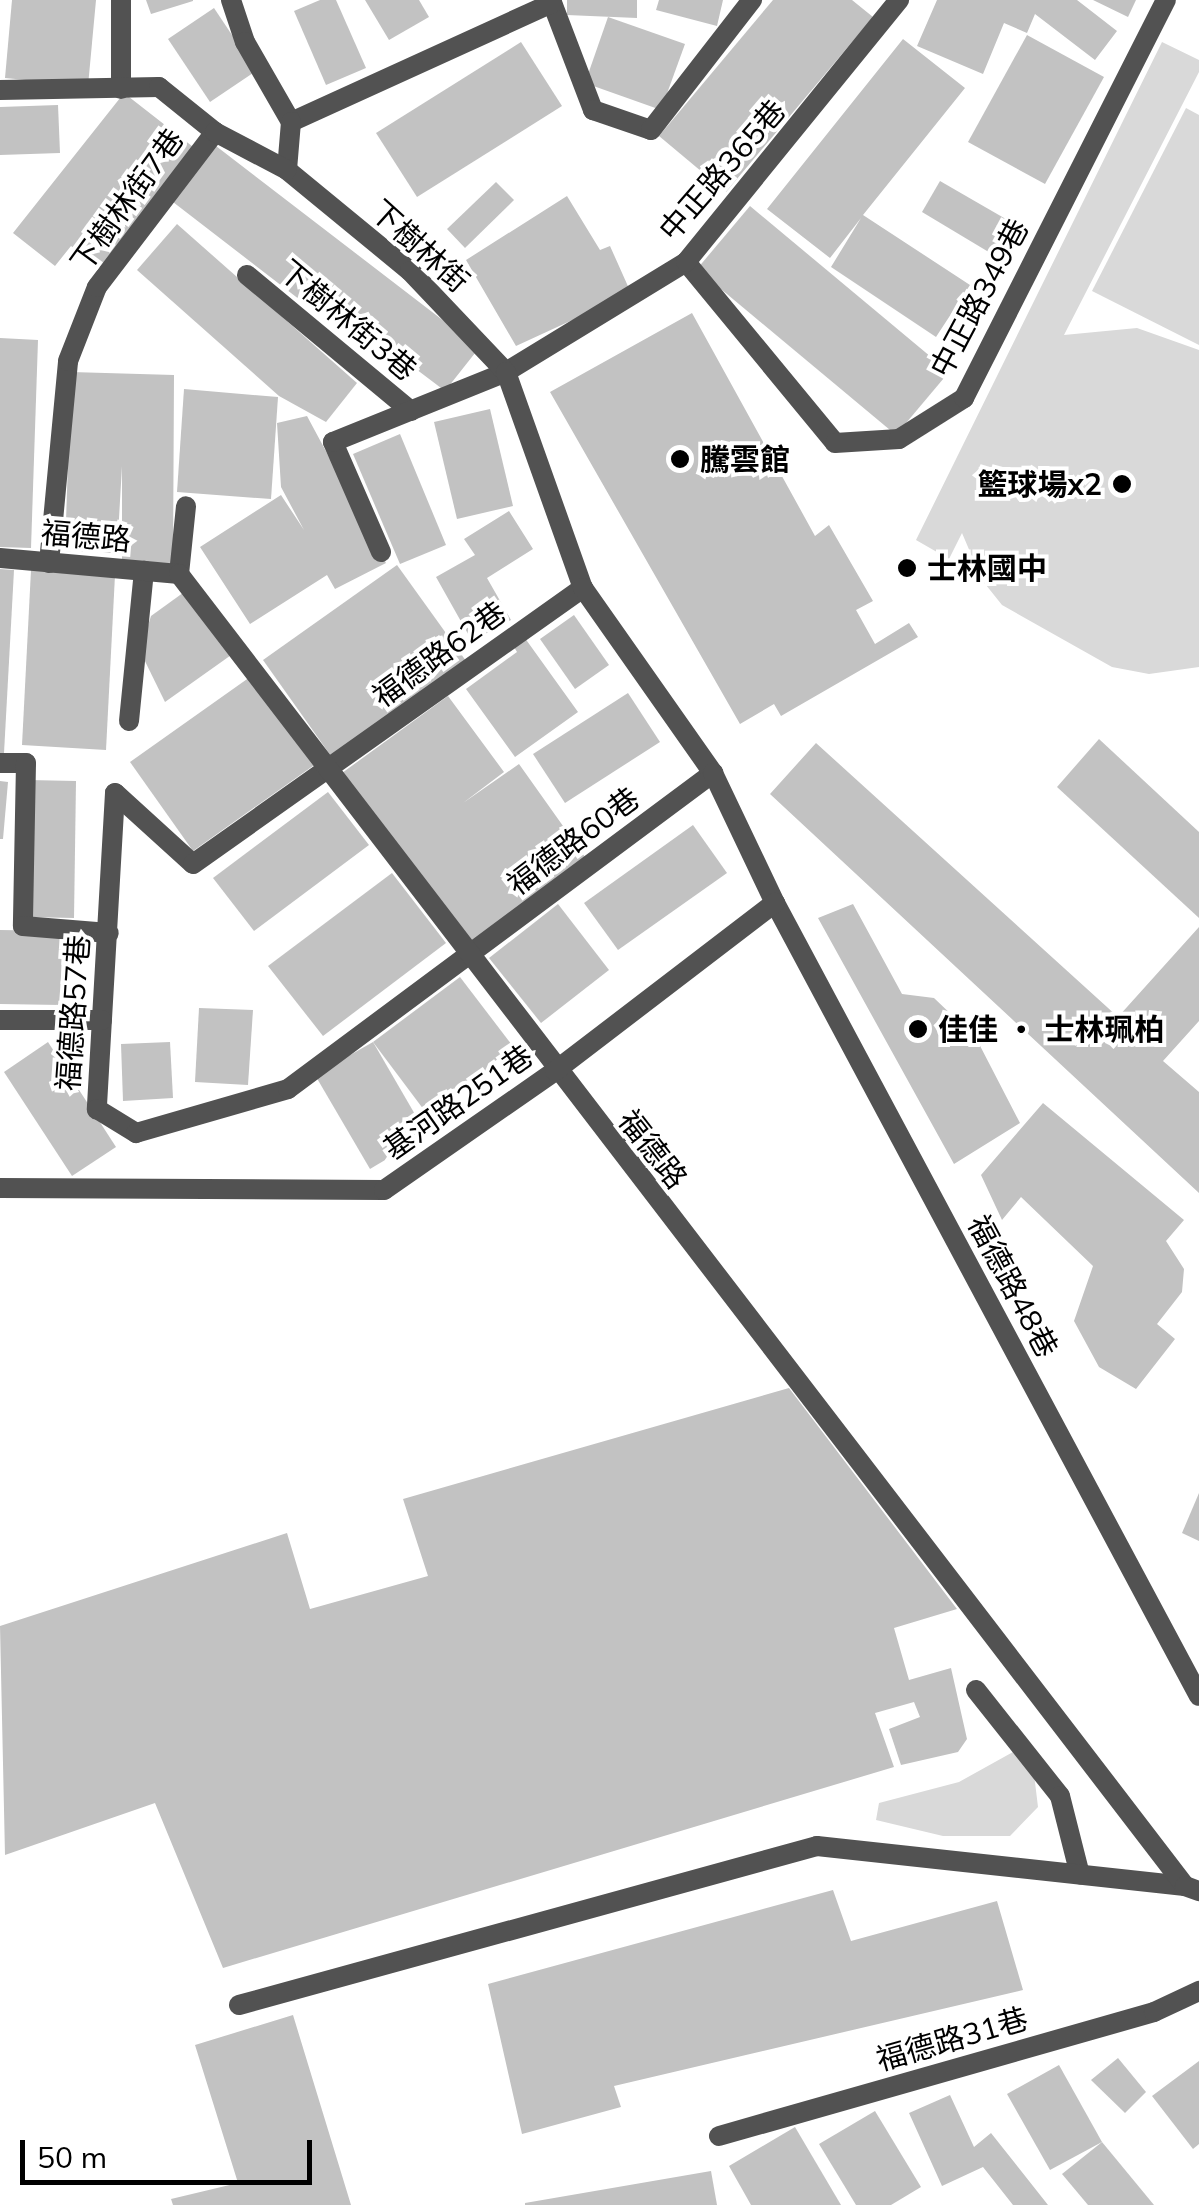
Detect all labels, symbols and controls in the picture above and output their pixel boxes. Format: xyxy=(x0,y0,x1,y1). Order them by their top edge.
street label: 中正路365巷 xyxy=(651,93,793,247)
street label: 下樹林街7巷 xyxy=(63,121,191,279)
street label: 下樹林街 xyxy=(363,192,477,300)
street label: 中正路349巷 xyxy=(922,213,1036,383)
street label: 下樹林街3巷 xyxy=(272,252,424,388)
place label: 騰雲館 xyxy=(700,441,790,477)
marker: 騰雲館 xyxy=(669,448,691,470)
place label: 籃球場x2 xyxy=(978,466,1102,502)
marker: 籃球場x2 xyxy=(1111,473,1133,495)
street label: 福德路 xyxy=(40,514,132,558)
place label: 士林國中 xyxy=(927,550,1047,586)
marker: 士林國中 xyxy=(896,557,918,579)
street label: 福德路62巷 xyxy=(365,594,513,714)
street label: 福德路60巷 xyxy=(500,780,646,902)
street label: 福德路57巷 xyxy=(50,934,96,1092)
place label: 佳佳 ‧ 士林珮柏 xyxy=(938,1011,1164,1047)
marker: 佳佳 ‧ 士林珮柏 xyxy=(907,1018,929,1040)
street label: 基河路251巷 xyxy=(376,1037,540,1167)
street label: 福德路 xyxy=(611,1102,695,1196)
street label: 福德路48巷 xyxy=(960,1209,1066,1363)
street label: 福德路31巷 xyxy=(872,2000,1032,2078)
scale bar xyxy=(25,2120,318,2182)
text: 50 m xyxy=(37,2138,107,2176)

